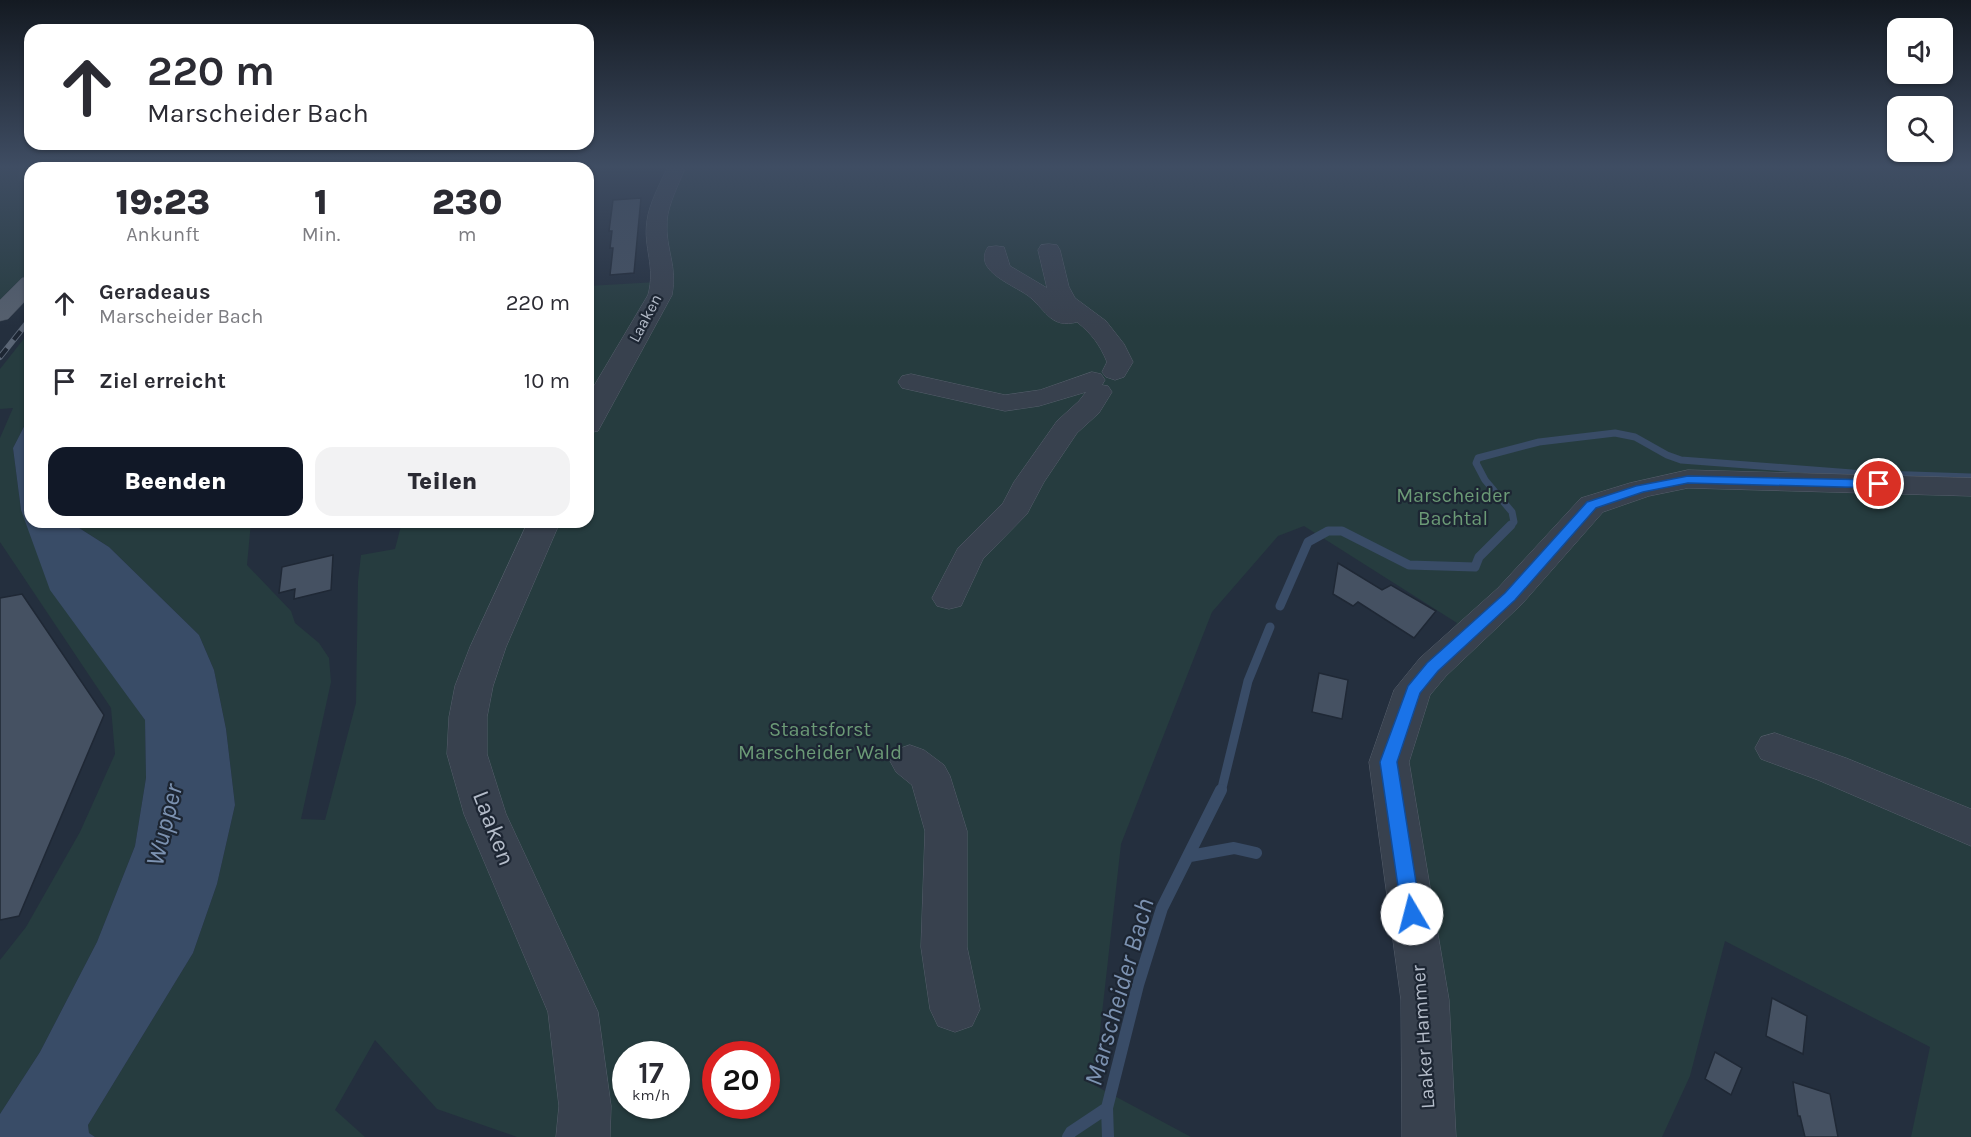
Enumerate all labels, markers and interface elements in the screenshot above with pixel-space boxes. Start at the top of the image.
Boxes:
map controls [1887,18,1953,162]
button: sound [1887,18,1953,84]
text: 220 m [147,46,275,96]
icon: ahead [48,48,126,126]
button: search [1887,96,1953,162]
text: Marscheider Bach [147,97,369,129]
text: 19:23 [116,181,210,223]
text: 1 [314,181,328,223]
text: 230 [432,181,502,223]
text: Ankunft [126,223,200,246]
text: Min. [302,223,340,246]
text: m [458,223,476,246]
text: Geradeaus [99,279,211,305]
icon: ahead [48,287,81,320]
text: 220 m [506,290,570,316]
street label: Laaken [624,291,666,345]
text: Marscheider Bach [99,305,263,328]
icon: arrive [48,365,81,398]
text: Ziel erreicht [99,368,226,394]
text: 10 m [524,368,570,394]
button: Beenden [48,447,303,516]
button: Teilen [315,447,570,516]
pin [1853,458,1904,509]
icon: arrive [1862,467,1895,500]
park label: Marscheider Bachtal [1396,484,1511,530]
park label: Staatsforst Marscheider Wald [738,718,902,764]
water label: Wupper [139,780,189,869]
street label: Laaken [467,787,521,869]
position arrow [1380,882,1444,946]
water label: Marscheider Bach [1077,895,1161,1089]
street label: Laaker Hammer [1406,964,1440,1110]
speed limit sign: 20 [702,1041,780,1119]
text: 17 [638,1055,664,1091]
text: km/h [632,1086,670,1104]

